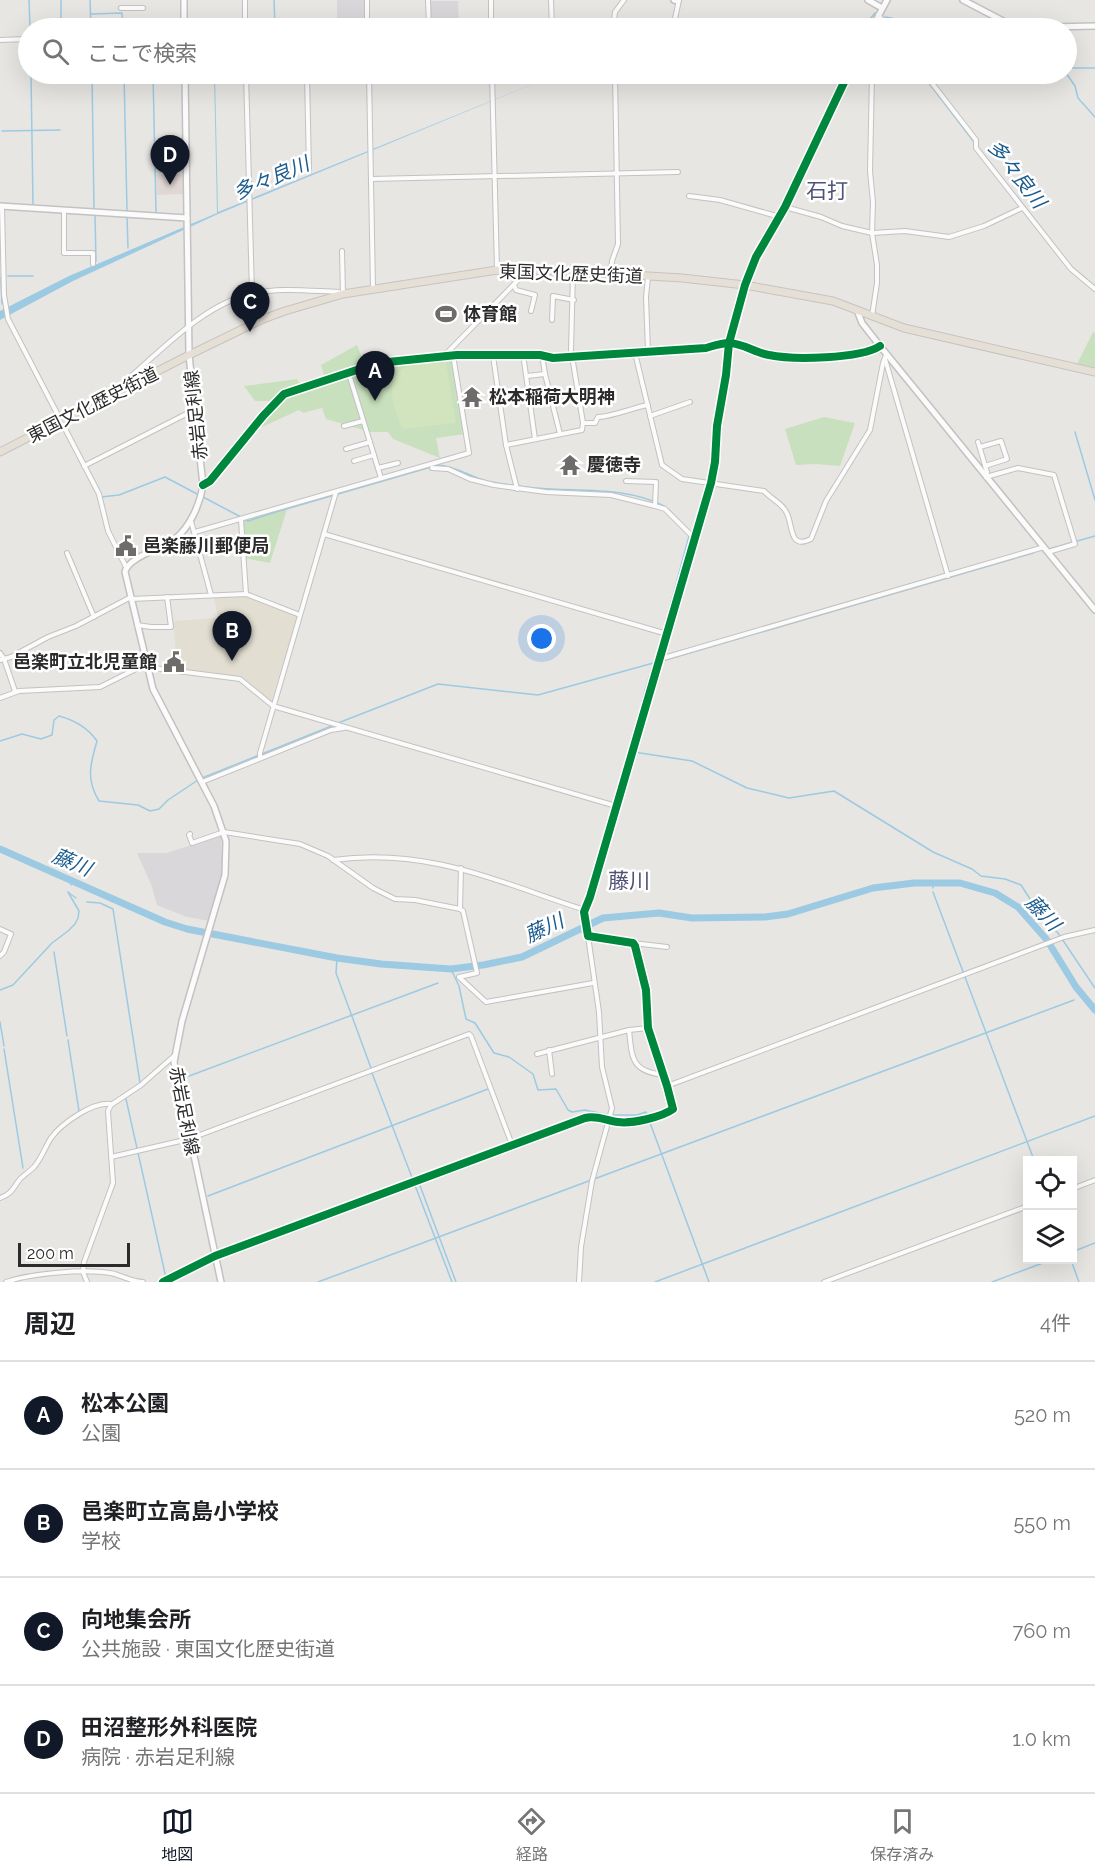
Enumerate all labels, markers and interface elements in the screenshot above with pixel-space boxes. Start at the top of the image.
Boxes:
search box [18,18,1077,84]
icon: search [39,35,72,68]
text: ここで検索 [87,40,197,66]
water label: 多々良川 [983,135,1052,214]
pin: D [150,136,190,185]
water label: 多々良川 [229,151,314,205]
district label: 石打 [806,178,848,203]
street label: 東国文化歴史街道 [499,260,643,287]
pin: C [230,282,270,332]
sports icon: 体育館 [434,302,458,326]
place label: 体育館 [463,303,517,324]
pin: A [356,352,394,401]
street label: 東国文化歴史街道 [24,363,162,447]
street label: 赤岩足利線 [180,369,211,461]
temple icon: 松本稲荷大明神 [460,385,484,409]
place label: 松本稲荷大明神 [489,386,615,407]
temple icon: 慶徳寺 [558,453,582,477]
place label: 慶徳寺 [587,454,641,475]
public building icon: 邑楽藤川郵便局 [114,534,138,558]
place label: 邑楽藤川郵便局 [143,535,269,556]
pin: B [212,612,252,661]
your location [527,624,556,653]
public building icon: 邑楽町立北児童館 [162,650,186,674]
place label: 邑楽町立北児童館 [13,651,157,672]
water label: 藤川 [49,843,97,882]
district label: 藤川 [608,868,650,893]
water label: 藤川 [1021,890,1067,937]
water label: 藤川 [521,908,569,947]
street label: 赤岩足利線 [166,1065,203,1157]
map controls [1023,1156,1077,1264]
button: locate [1023,1156,1077,1210]
button: layers [1023,1210,1077,1264]
scale bar [18,1240,130,1268]
text: 200 m [27,1244,74,1263]
text: 周辺 [24,1309,76,1339]
text: 4件 [1040,1311,1071,1335]
text: 松本公園 [81,1390,169,1416]
text: A [37,1403,50,1427]
text: 520 m [1014,1403,1071,1427]
text: 公園 [81,1421,121,1445]
text: 邑楽町立高島小学校 [81,1498,279,1524]
text: B [37,1511,50,1535]
text: 550 m [1013,1511,1071,1535]
text: 学校 [81,1529,121,1553]
text: 向地集会所 [81,1606,191,1632]
text: C [37,1619,50,1643]
text: 760 m [1013,1619,1071,1643]
text: 公共施設 · 東国文化歴史街道 [81,1637,335,1661]
text: 田沼整形外科医院 [81,1714,257,1740]
text: D [36,1727,51,1751]
text: 1.0 km [1012,1727,1071,1751]
text: 病院 · 赤岩足利線 [81,1745,235,1769]
tab: 地図 [161,1805,194,1865]
tab: 経路 [515,1805,548,1865]
tab: 保存済み [870,1805,934,1865]

